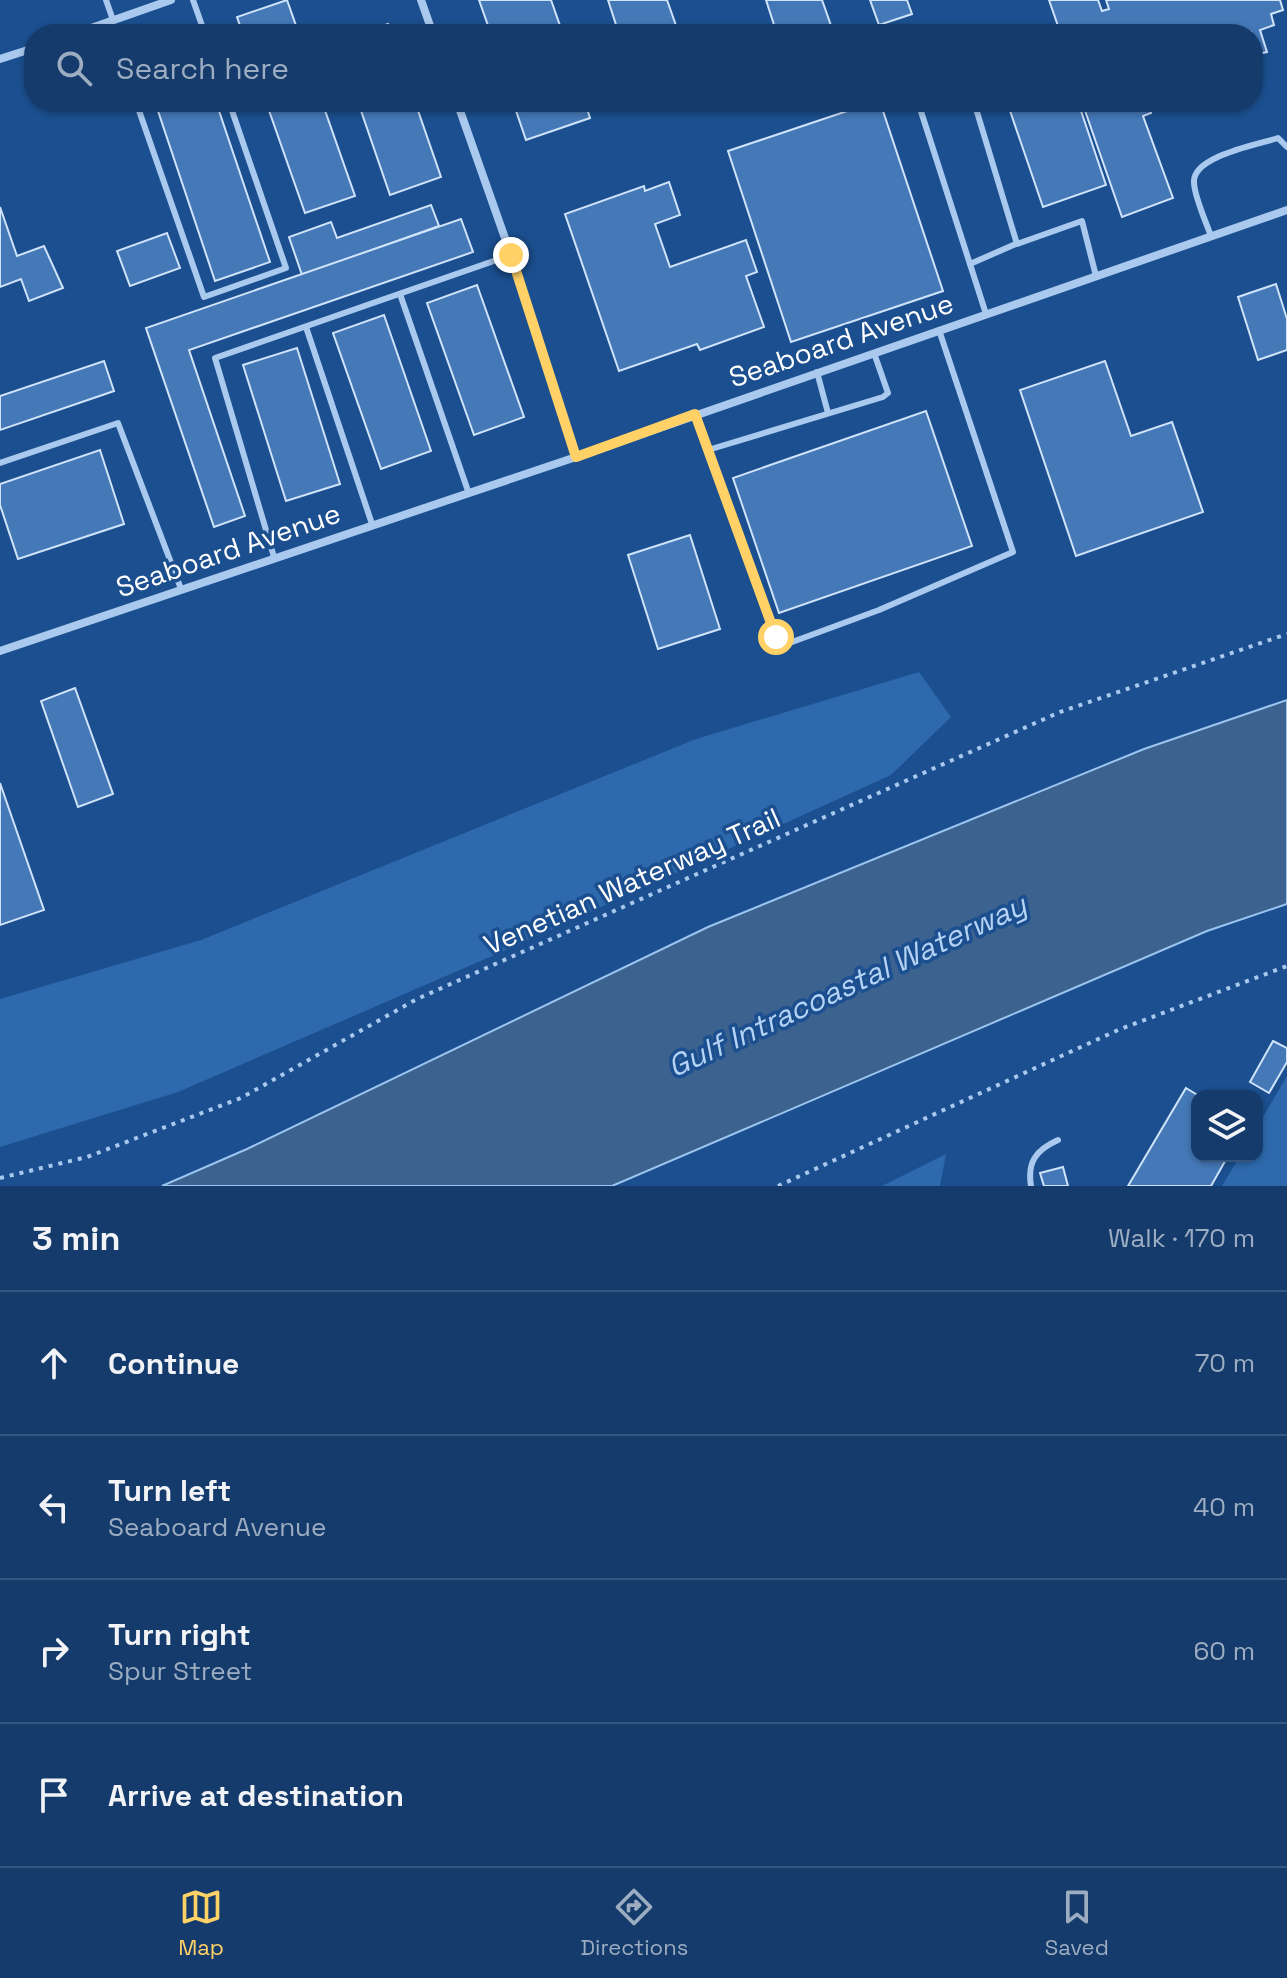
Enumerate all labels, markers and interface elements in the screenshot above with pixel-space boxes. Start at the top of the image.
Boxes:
search box [24,24,1263,112]
icon: search [52,46,96,90]
text: Search here [116,49,289,88]
route end [493,237,529,273]
street label: Seaboard Avenue [724,285,958,395]
street label: Seaboard Avenue [111,495,345,605]
route start [758,619,794,655]
street label: Venetian Waterway Trail [478,799,786,963]
water label: Gulf Intracoastal Waterway [661,884,1034,1086]
map controls [1191,1090,1263,1162]
button: layers [1191,1090,1263,1162]
text: 3 min [32,1217,120,1260]
text: Walk · 170 m [1108,1221,1255,1255]
icon: ahead [32,1341,76,1385]
text: Continue [108,1344,239,1383]
text: 70 m [1195,1346,1255,1380]
text: Turn left [108,1471,231,1510]
icon: left [32,1485,76,1529]
text: 40 m [1193,1490,1255,1524]
text: Seaboard Avenue [108,1510,326,1544]
text: Turn right [108,1615,251,1654]
icon: right [32,1629,76,1673]
text: 60 m [1193,1634,1255,1668]
text: Spur Street [108,1654,253,1688]
icon: arrive [32,1773,76,1817]
text: Arrive at destination [108,1776,404,1815]
tab: Map [178,1885,224,1961]
tab: Directions [580,1885,688,1961]
tab: Saved [1045,1885,1109,1961]

